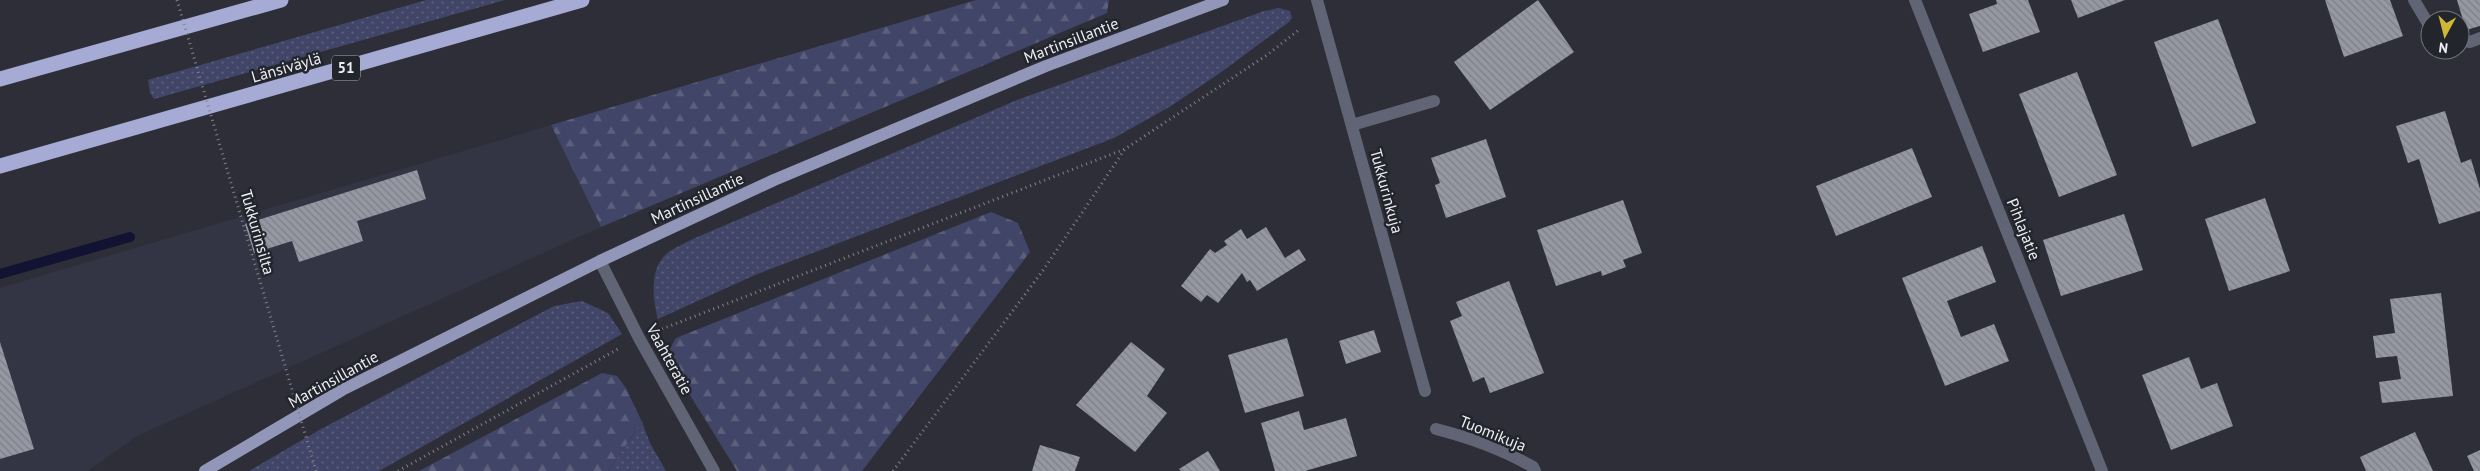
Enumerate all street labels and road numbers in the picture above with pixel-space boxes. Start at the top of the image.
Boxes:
street label: Martinsillantie [1021,13,1121,67]
street label: Länsiväylä [249,48,323,86]
road number: 51 [332,56,360,80]
street label: Tukkurinkuja [1366,147,1408,235]
street label: Martinsillantie [648,168,746,228]
street label: Tukkurinsilta [236,187,280,277]
street label: Pihlajatie [2003,195,2045,263]
street label: Vaahteratie [642,319,698,398]
street label: Martinsillantie [284,346,382,412]
street label: Tuomikuja [1457,411,1529,455]

